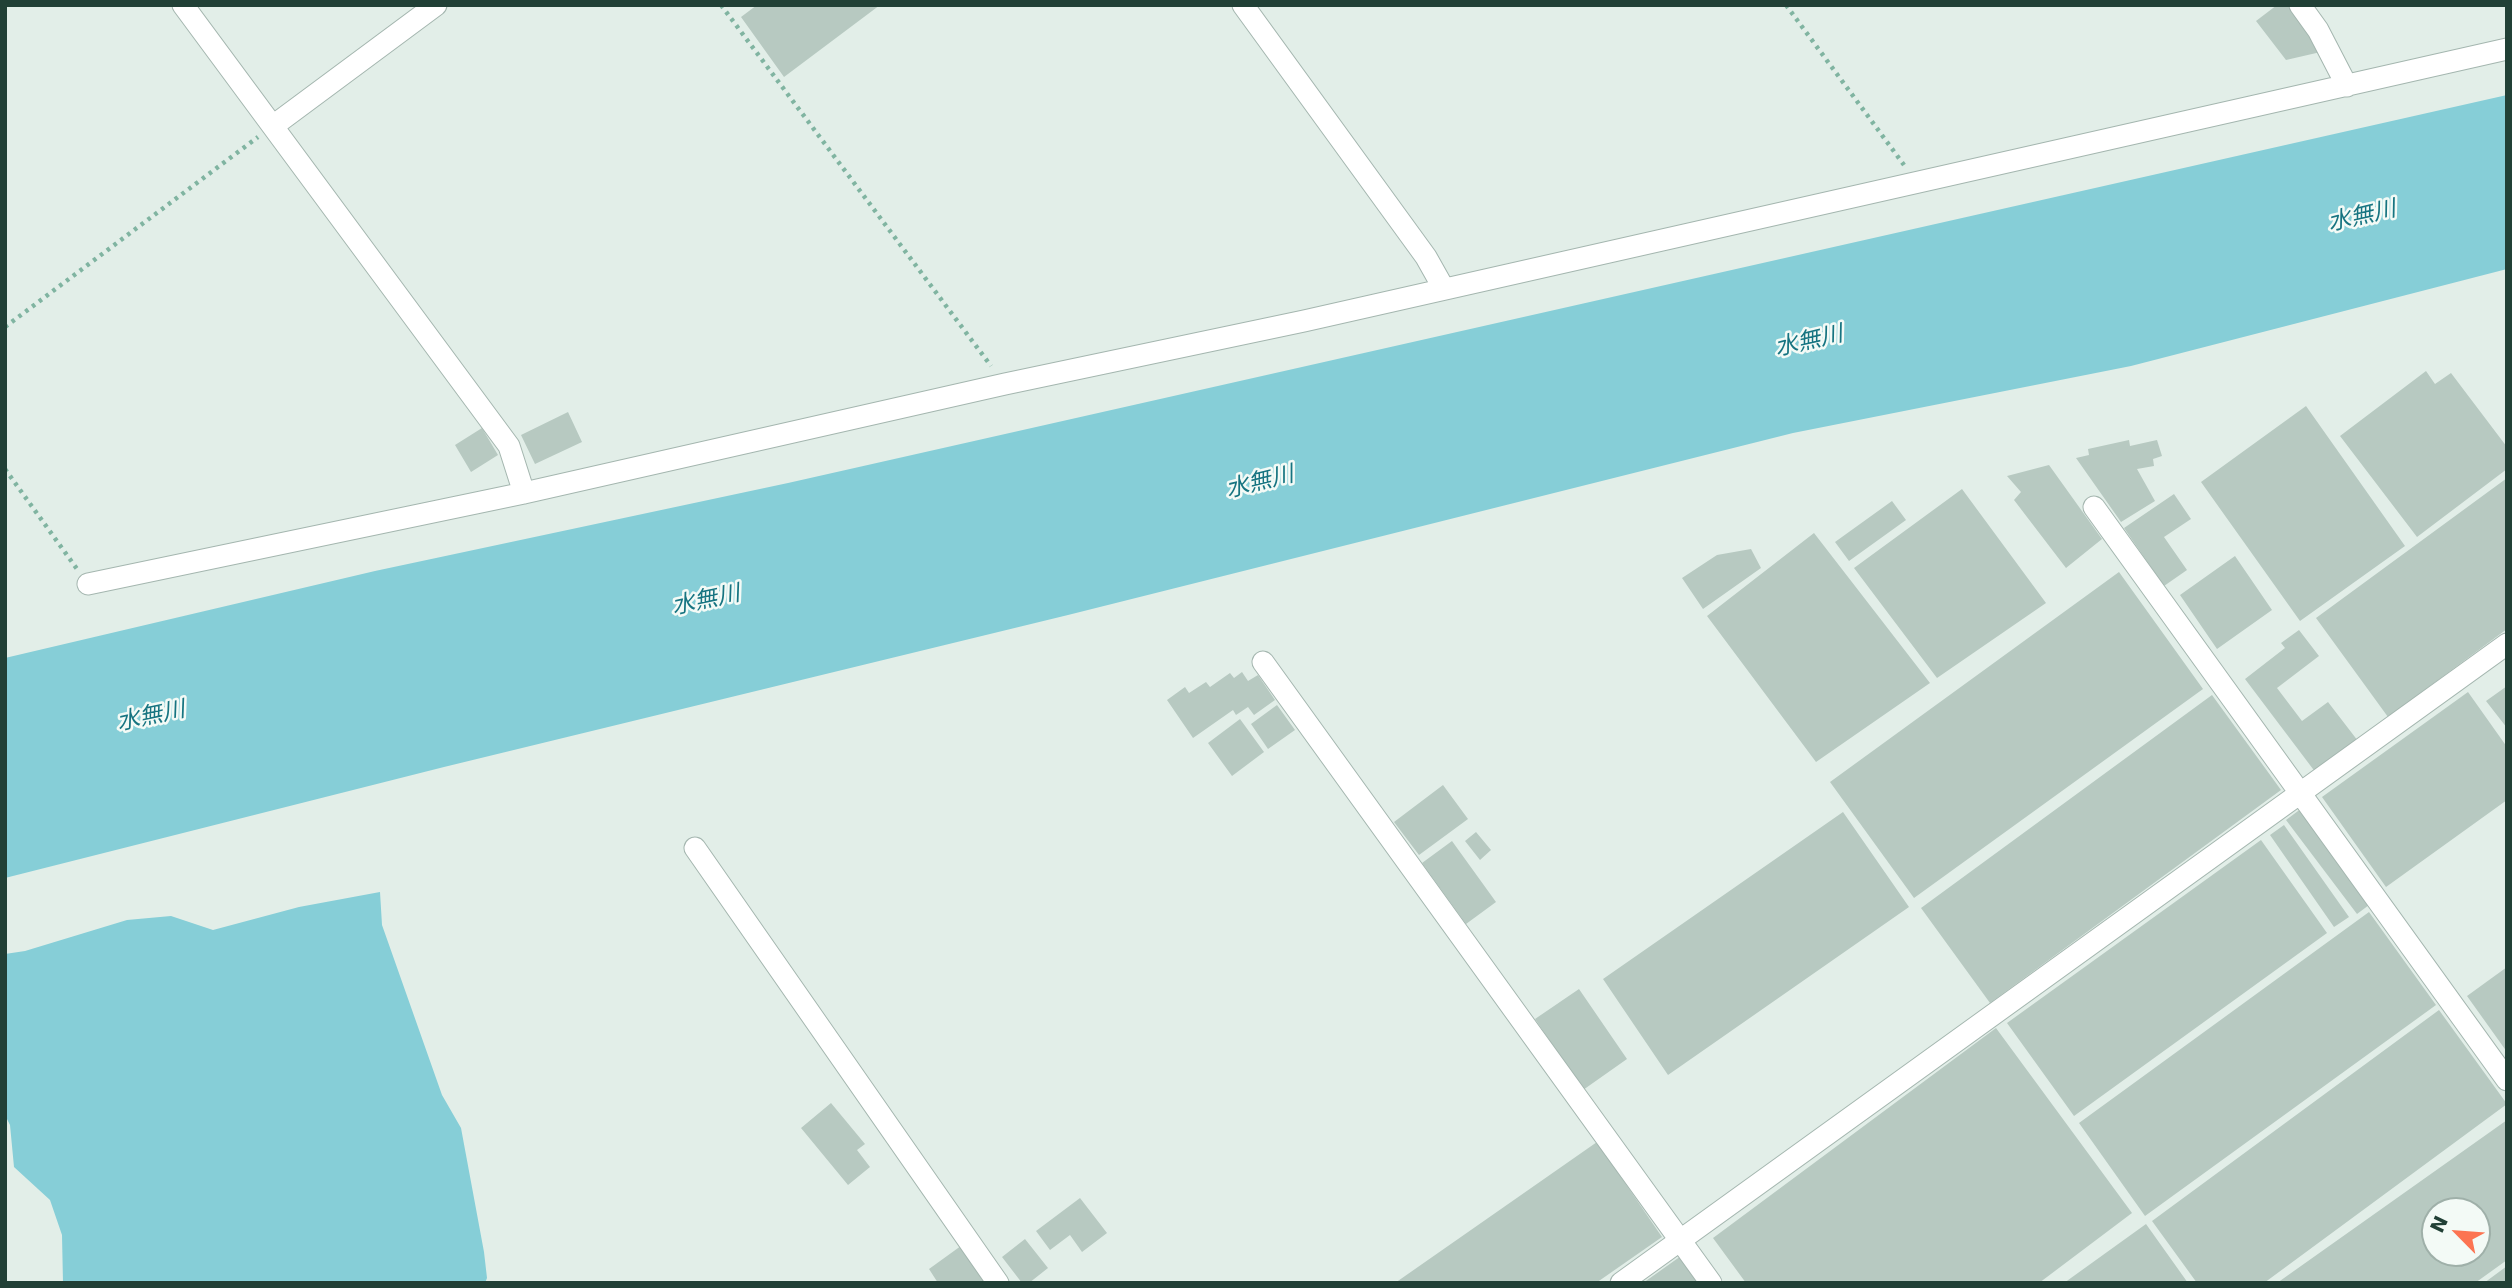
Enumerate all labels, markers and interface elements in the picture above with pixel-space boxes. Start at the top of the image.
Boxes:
water label: 水無川 [2325,196,2399,238]
water label: 水無川 [1772,321,1846,363]
water label: 水無川 [1223,461,1297,505]
water label: 水無川 [669,580,743,622]
water label: 水無川 [114,696,188,738]
north arrow [2421,1197,2491,1267]
text: N [2425,1212,2452,1236]

